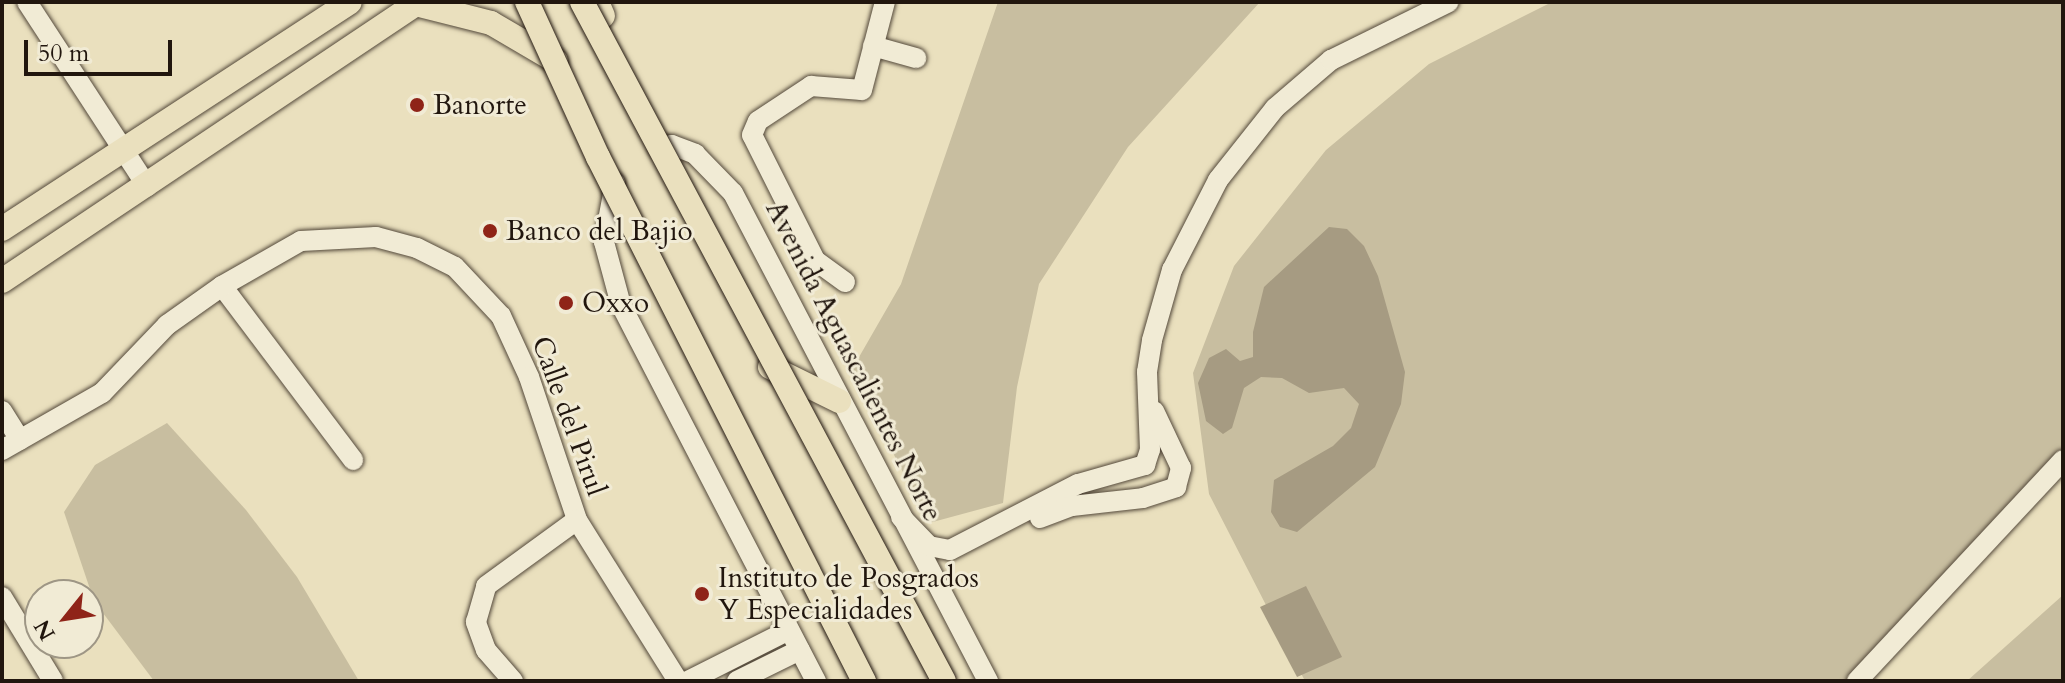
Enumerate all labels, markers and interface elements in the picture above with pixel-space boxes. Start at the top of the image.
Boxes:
scale bar [28,24,176,74]
text: 50 m [38,37,89,70]
place label: Banorte [433,88,527,122]
marker: Banorte [408,96,426,114]
street label: Avenida Aguascalientes Norte [758,195,950,527]
place label: Banco del Bajio [506,214,693,248]
marker: Banco del Bajio [481,222,499,240]
place label: Oxxo [582,286,649,320]
marker: Oxxo [557,294,575,312]
street label: Calle del Pirul [525,332,613,500]
place label: Instituto de Posgrados Y Especialidades [718,561,979,627]
north arrow [24,579,104,659]
marker: Instituto de Posgrados Y Especialidades [693,585,711,603]
text: N [27,614,63,646]

